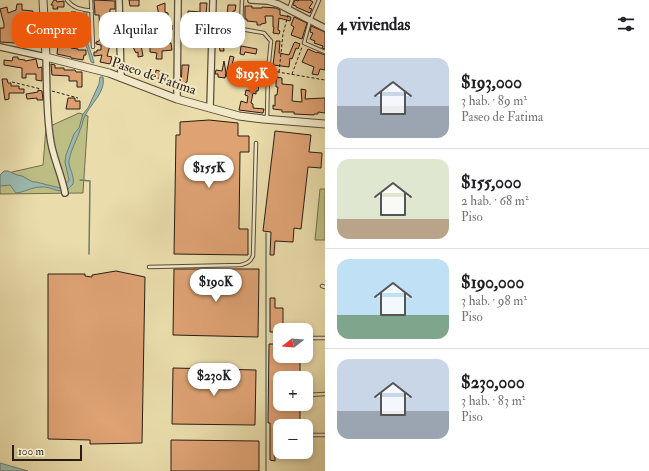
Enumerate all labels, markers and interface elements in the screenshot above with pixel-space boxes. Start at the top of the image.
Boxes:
chip: Comprar [12,12,91,48]
chip: Alquilar [99,12,172,48]
chip: Filtros [180,12,245,48]
icon: filters [615,13,637,35]
text: 4 viviendas [337,14,410,35]
street label: Paseo de Fatima [109,54,199,99]
pin: $193K [224,61,280,95]
text: $193K [236,66,268,82]
text: $193,000 [461,72,522,93]
icon: home [369,74,417,122]
text: 3 hab. · 89 m² [461,93,527,109]
text: Paseo de Fatima [461,109,543,125]
pin: $155K [181,155,237,189]
text: $155K [193,160,225,176]
text: $155,000 [461,172,522,193]
icon: home [369,175,417,223]
text: 2 hab. · 68 m² [461,193,529,209]
text: Piso [461,209,483,225]
pin: $190K [188,269,244,303]
text: $190,000 [461,272,524,293]
text: $190K [199,274,233,290]
icon: home [369,275,417,323]
text: 3 hab. · 98 m² [461,293,527,309]
text: Piso [461,309,483,325]
north arrow [273,323,313,363]
map controls [273,323,313,459]
pin: $230K [186,363,242,397]
text: $230K [197,368,231,384]
button: + [273,371,313,411]
text: $230,000 [461,372,525,393]
icon: home [369,375,417,423]
text: 3 hab. · 83 m² [461,393,525,409]
text: Piso [461,409,483,425]
button: − [273,419,313,459]
scale bar [12,443,82,462]
text: 100 m [18,445,44,458]

